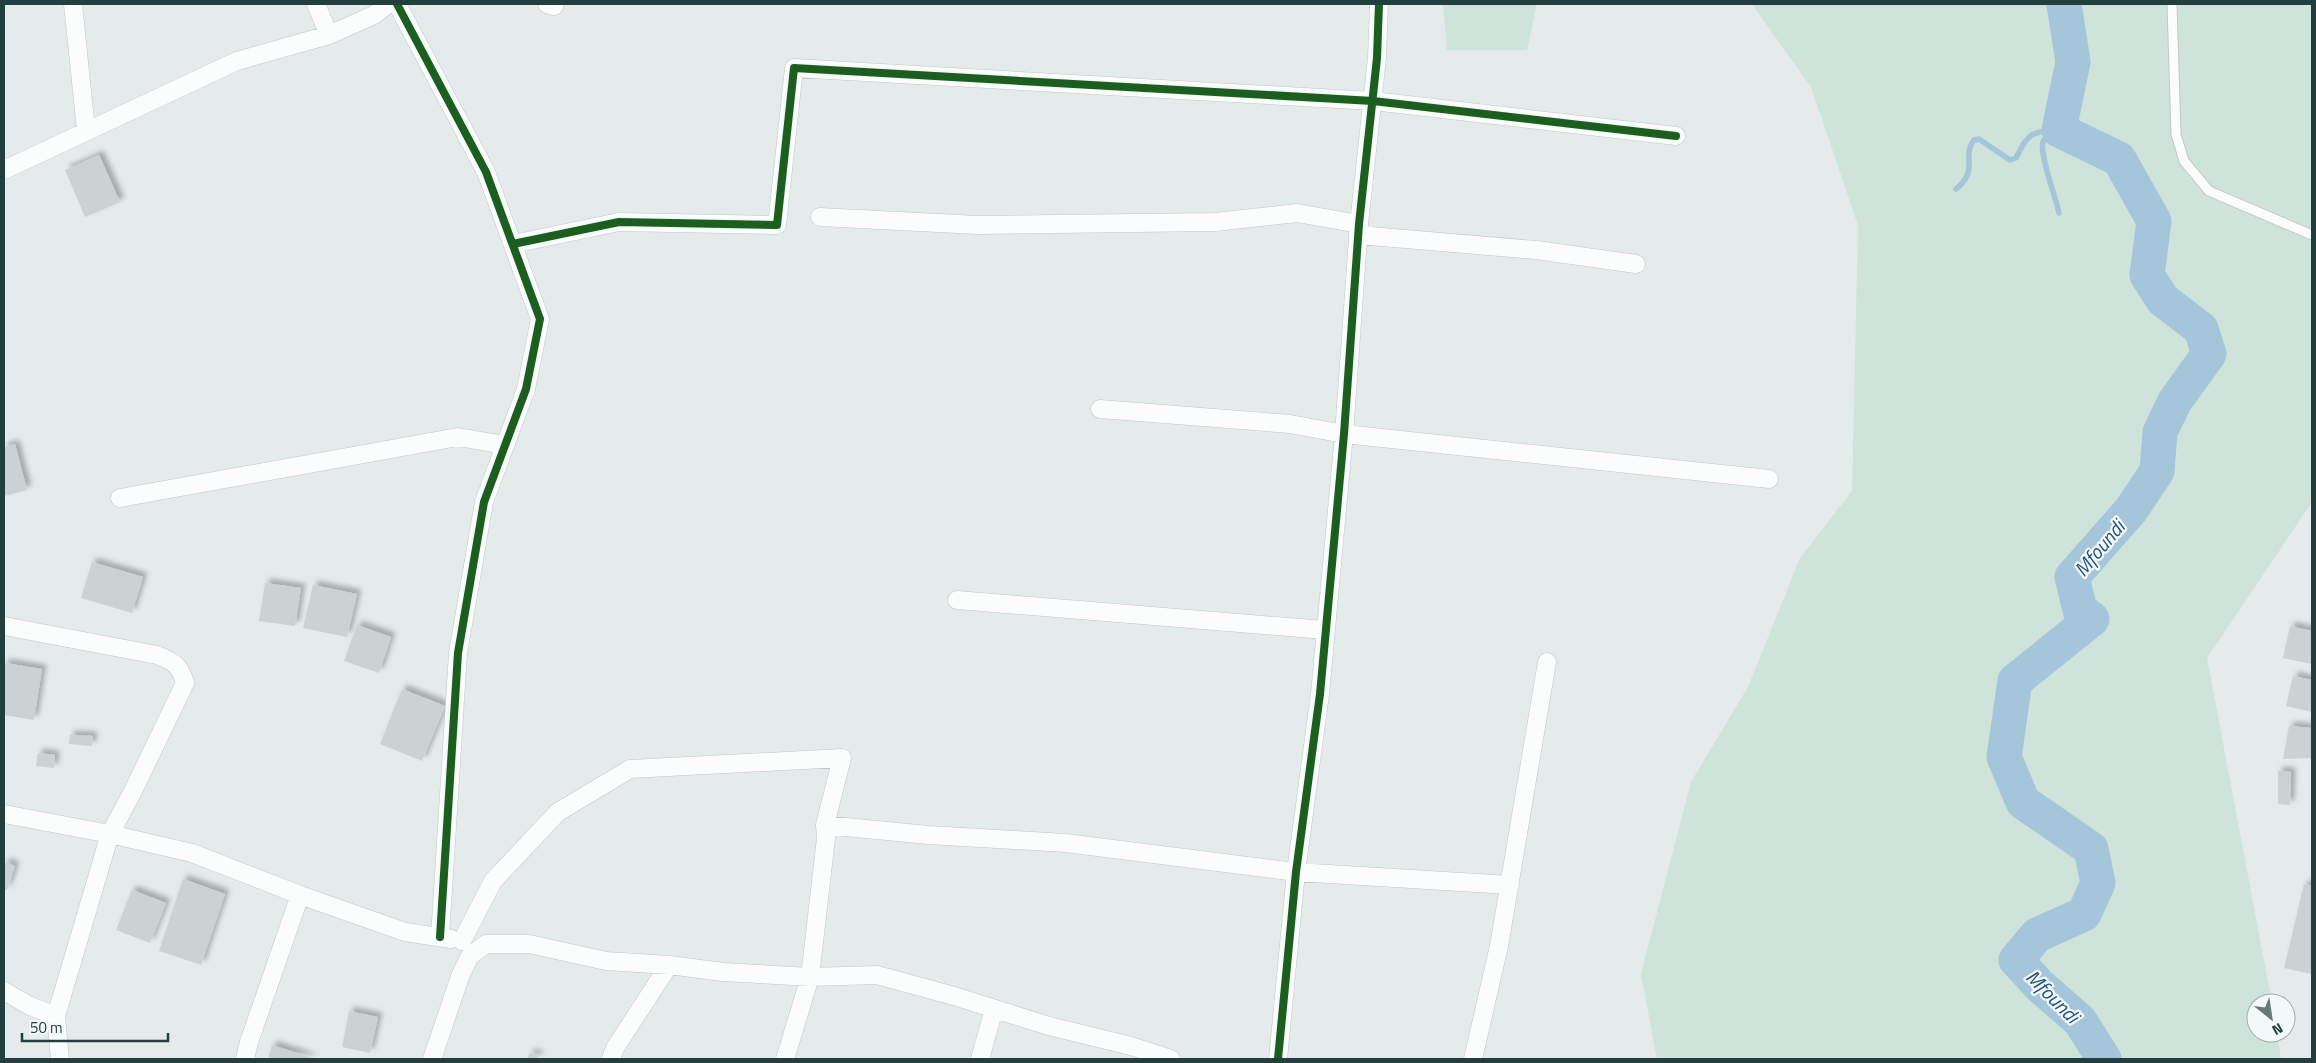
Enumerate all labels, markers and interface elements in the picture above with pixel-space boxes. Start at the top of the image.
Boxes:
water label: Mfoundi [2066,511,2134,583]
water label: Mfoundi [2019,962,2089,1032]
north arrow [2246,993,2296,1043]
scale bar [22,1010,169,1042]
text: 50 m [30,1016,63,1039]
text: N [2268,1018,2287,1041]

